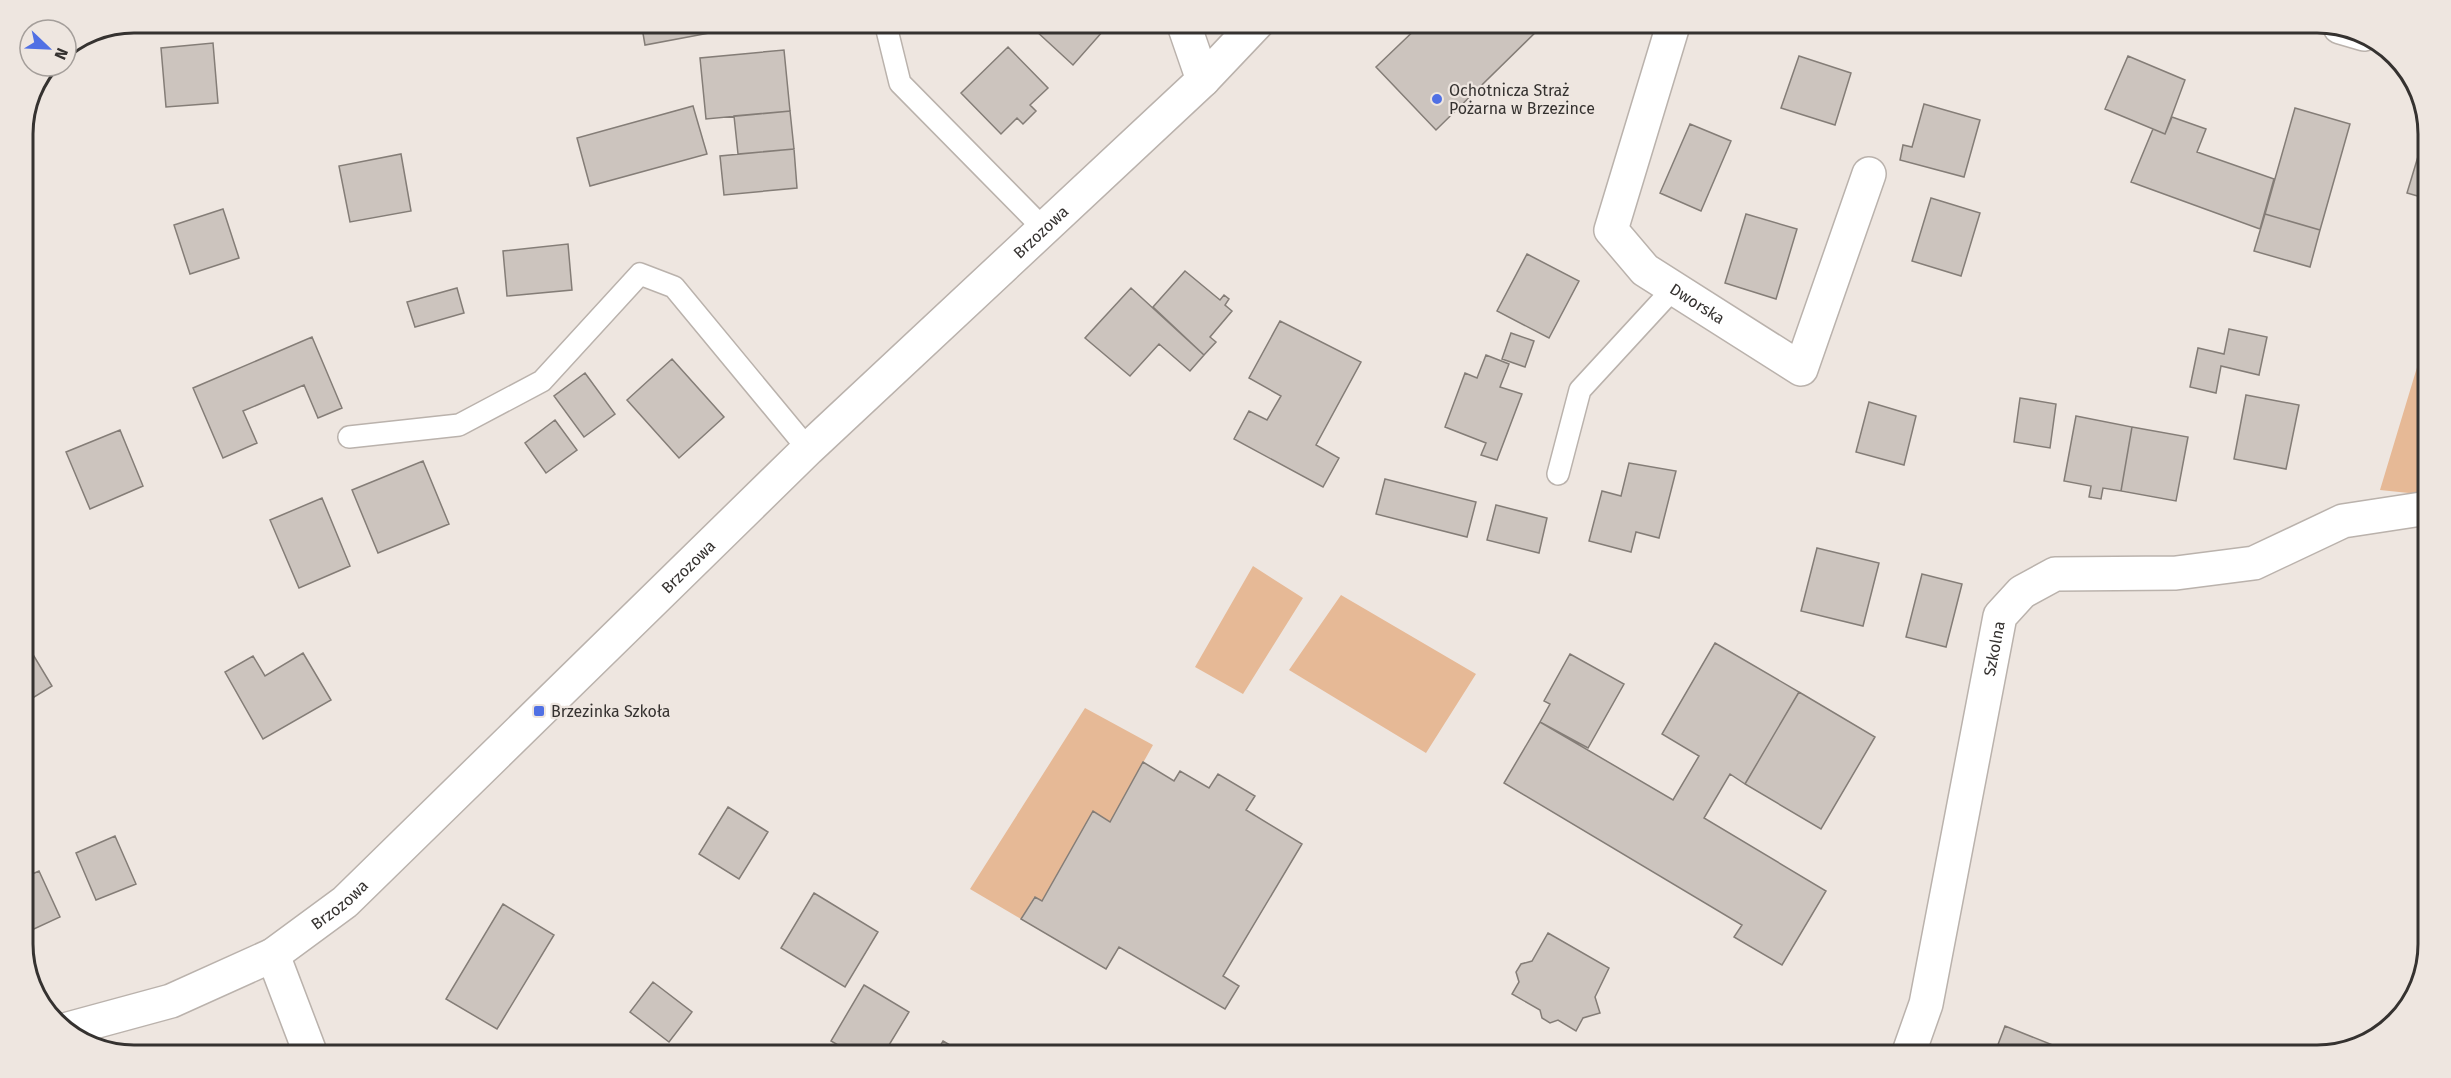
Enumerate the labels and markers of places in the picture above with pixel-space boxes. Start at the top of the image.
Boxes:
place label: Ochotnicza Straż Pożarna w Brzezince [1449,81,1595,118]
marker: Ochotnicza Straż Pożarna w Brzezince [1430,92,1444,106]
place label: Brzezinka Szkoła [551,702,670,721]
marker: Brzezinka Szkoła [532,704,546,718]

